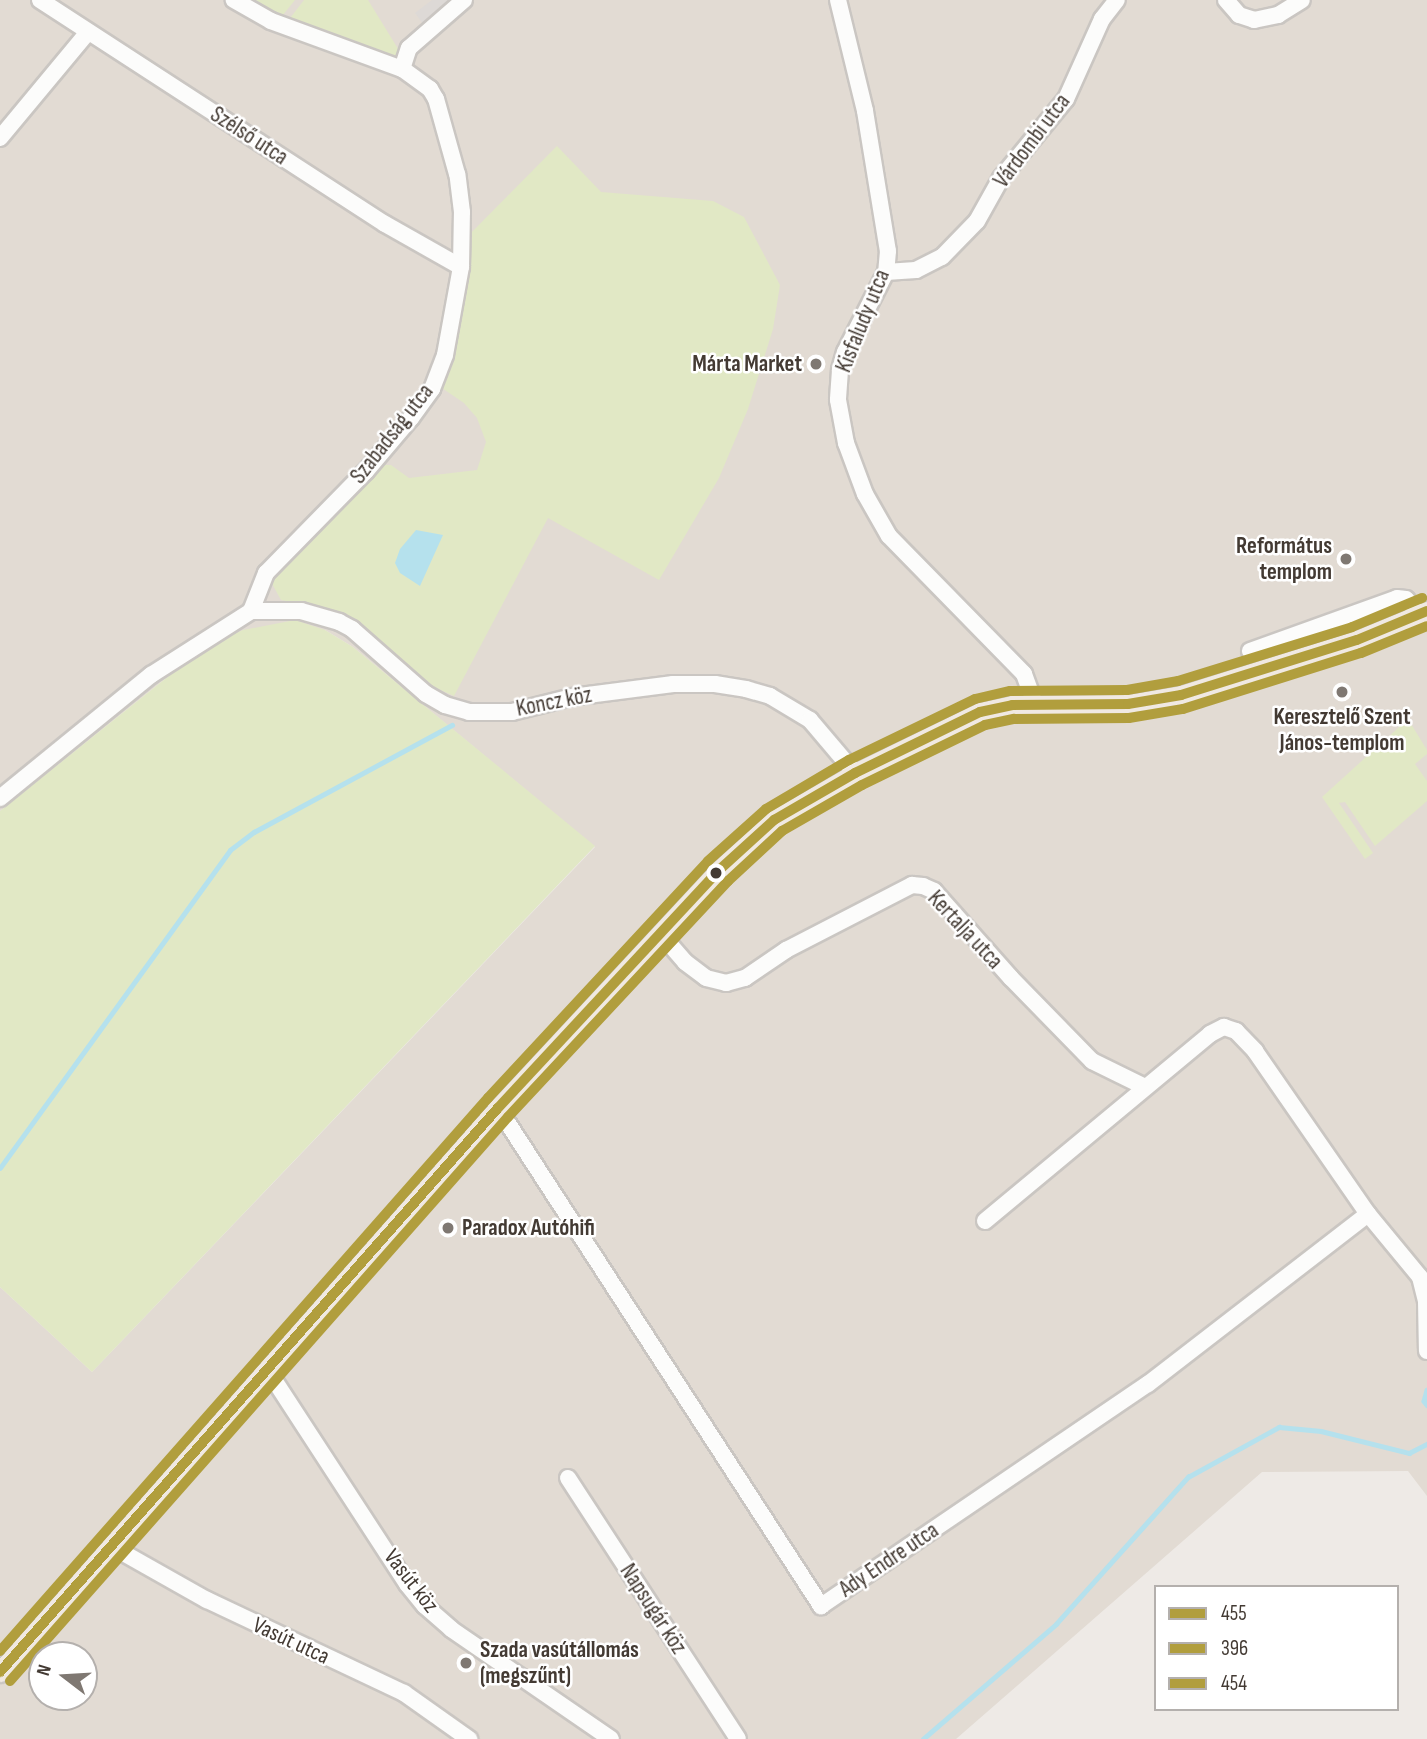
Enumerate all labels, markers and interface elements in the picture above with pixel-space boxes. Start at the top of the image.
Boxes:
street label: Várdombi utca [988,89,1076,193]
street label: Szélső utca [205,101,293,171]
street label: Kisfaludy utca [830,266,896,376]
place label: Márta Market [692,350,802,378]
marker: Márta Market [808,356,824,372]
street label: Szabadság utca [345,379,439,489]
place label: Református templom [1236,532,1332,586]
marker: Református templom [1338,551,1354,567]
street label: Koncz köz [514,681,594,723]
marker: Keresztelő Szent János-templom [1334,684,1350,700]
place label: Keresztelő Szent János-templom [1274,703,1410,757]
unlabelled marker [709,866,723,880]
street label: Kertalja utca [922,885,1008,975]
place label: Paradox Autóhifi [462,1214,595,1242]
marker: Paradox Autóhifi [440,1220,456,1236]
street label: Ady Endre utca [834,1517,944,1603]
street label: Vasút köz [378,1544,444,1618]
street label: Napsugár köz [614,1559,692,1659]
legend [1154,1585,1399,1711]
text: 455 [1221,1601,1247,1626]
street label: Vasút utca [248,1611,334,1671]
place label: Szada vasútállomás (megszűnt) [480,1636,639,1690]
text: 396 [1221,1636,1248,1661]
north arrow [28,1641,98,1711]
marker: Szada vasútállomás (megszűnt) [458,1655,474,1671]
text: N [32,1662,57,1679]
text: 454 [1221,1671,1247,1696]

